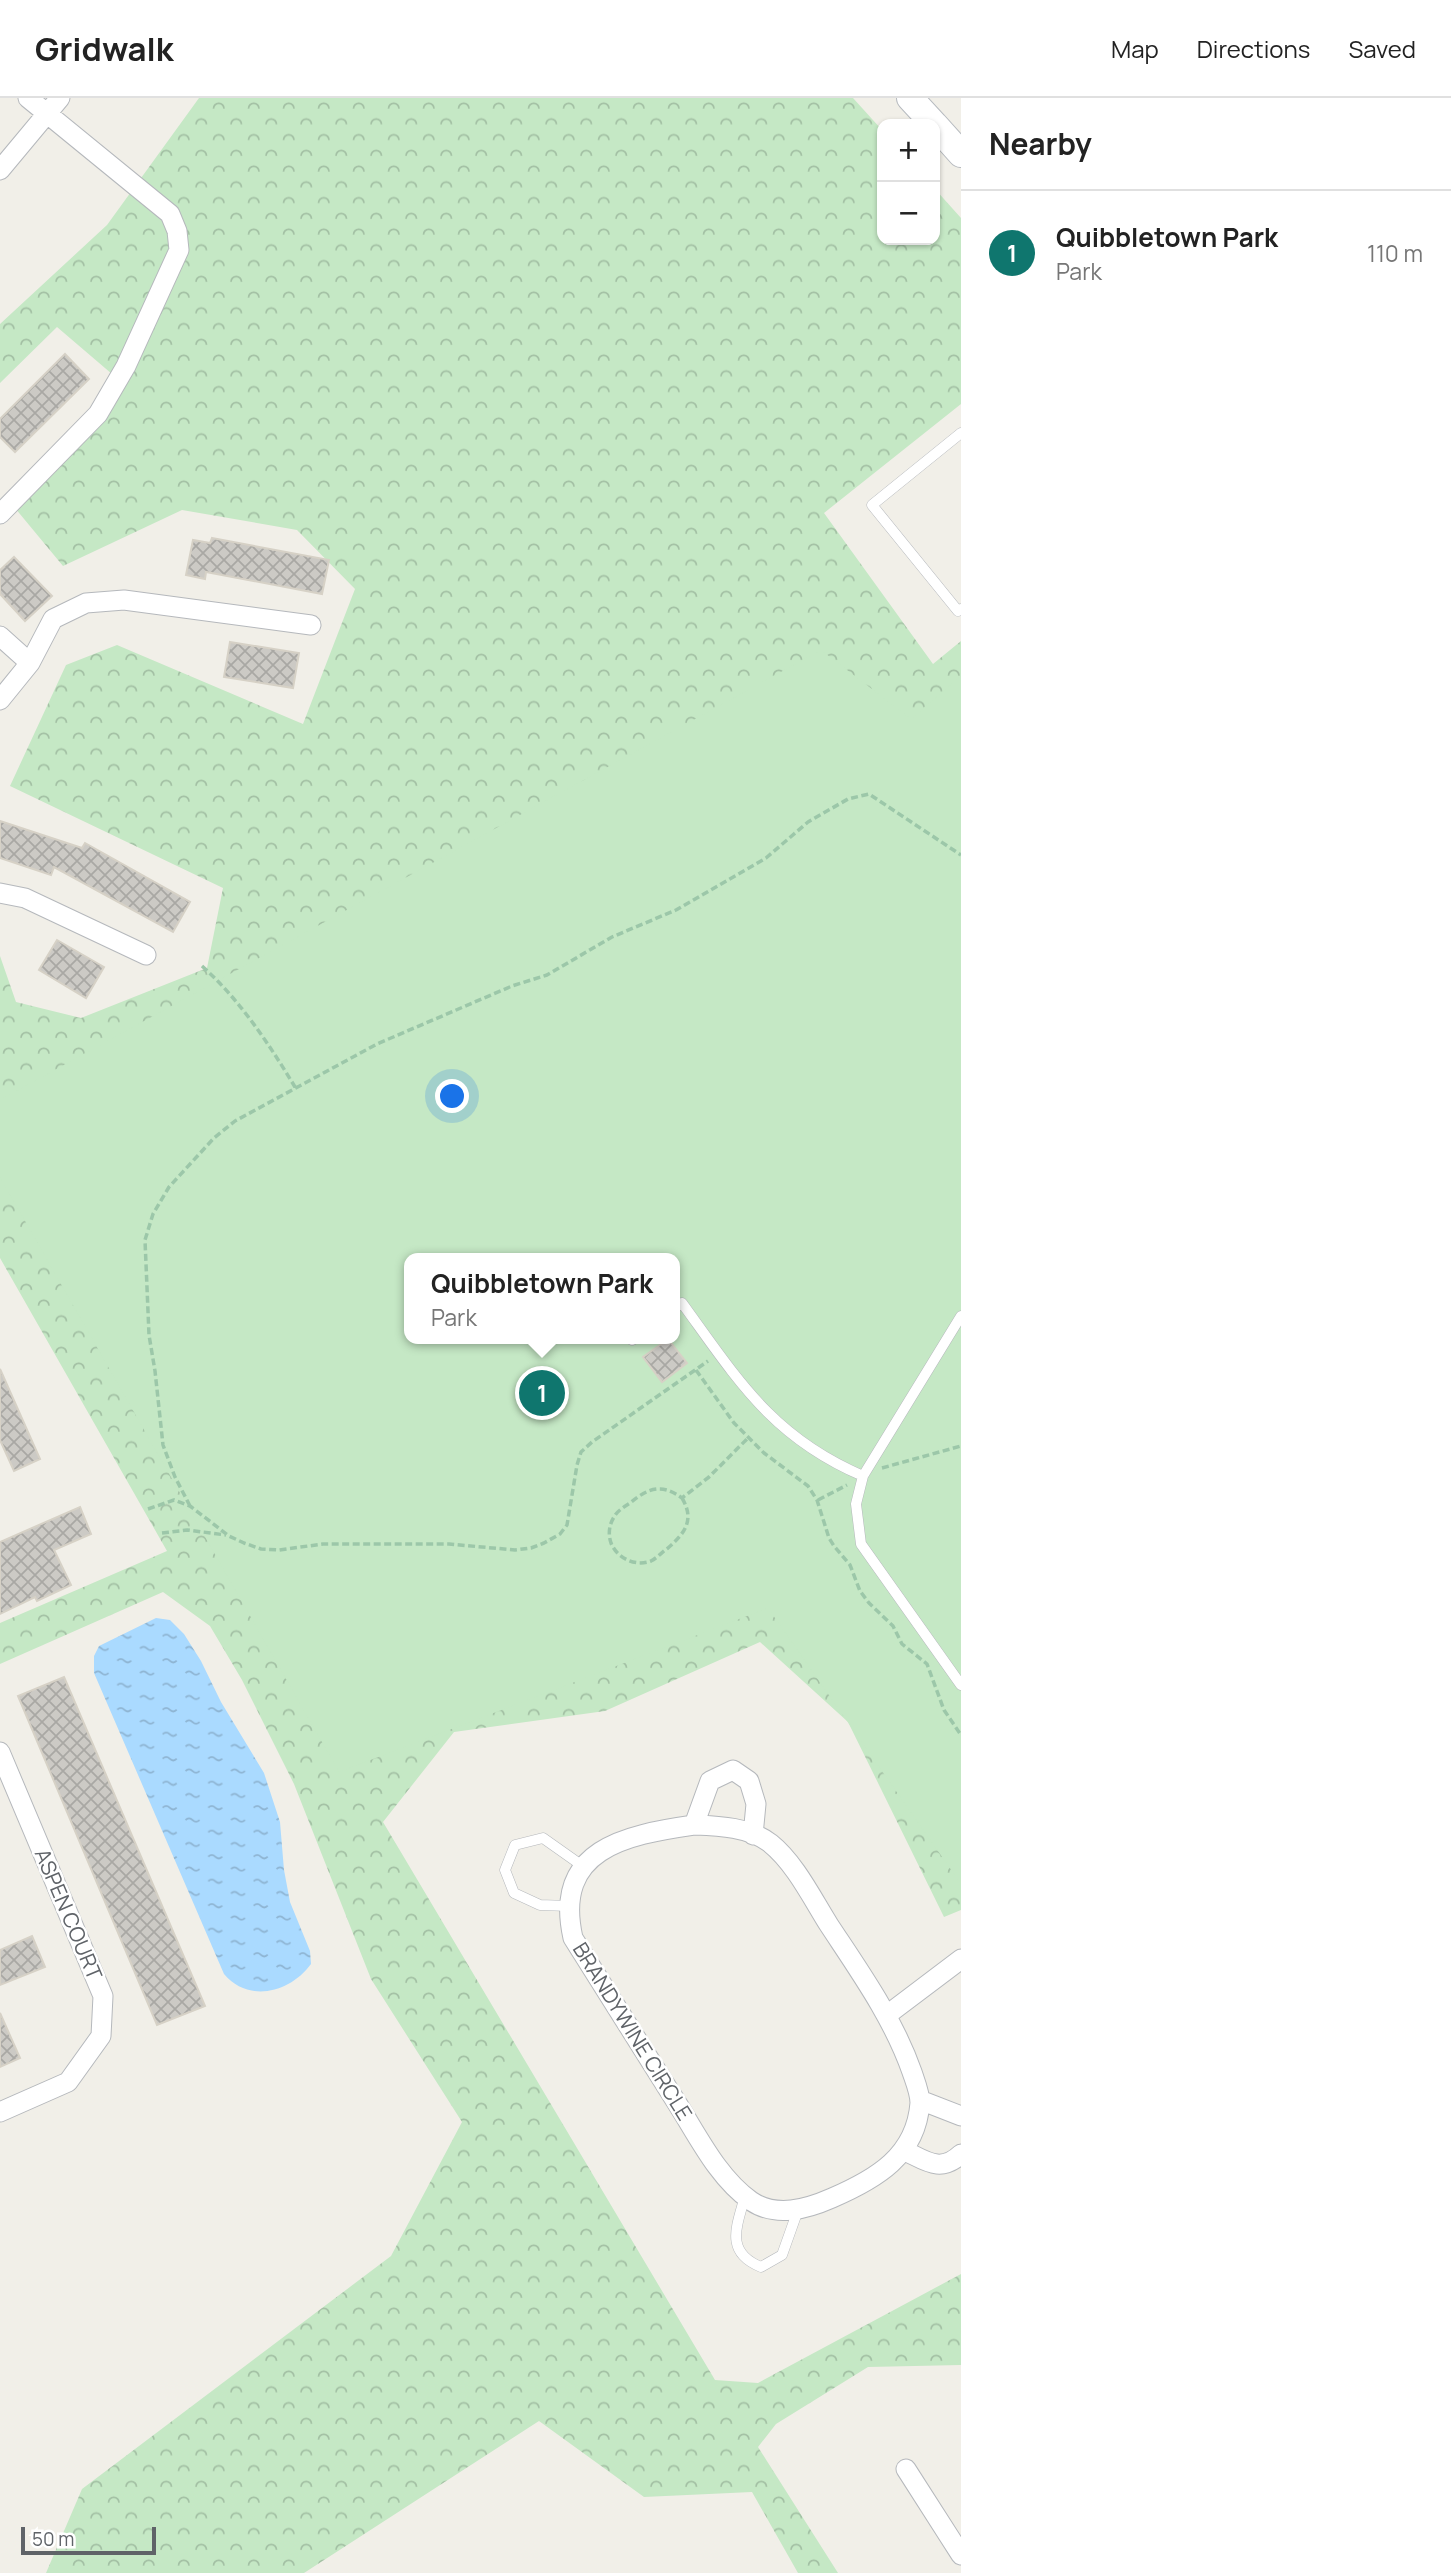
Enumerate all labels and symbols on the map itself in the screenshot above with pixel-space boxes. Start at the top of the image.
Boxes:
your location [435,1079,469,1113]
pin: 1 [519,1367,565,1419]
street label: ASPEN COURT [29,1844,109,1984]
street label: BRANDYWINE CIRCLE [567,1937,699,2125]
scale bar [21,2524,156,2556]

